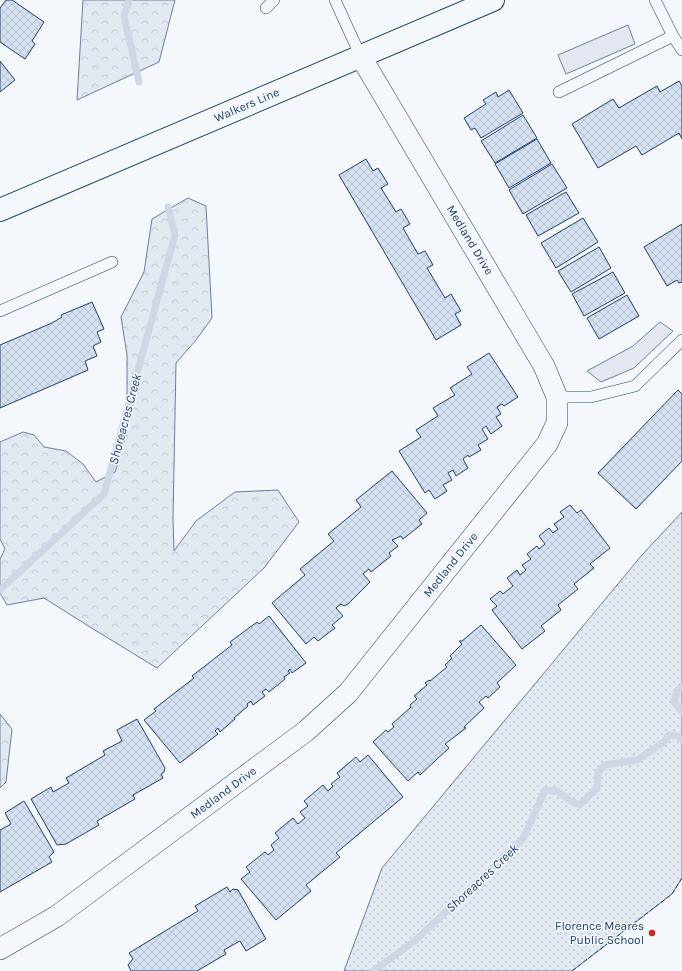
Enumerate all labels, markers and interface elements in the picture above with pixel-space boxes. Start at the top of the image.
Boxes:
street label: Walkers Line [212,85,281,125]
street label: Medland Drive [444,203,496,277]
water label: Shoreacres Creek [106,372,144,466]
street label: Medland Drive [421,530,481,600]
street label: Medland Drive [187,763,259,822]
water label: Shoreacres Creek [443,840,522,915]
place label: Florence Meares Public School [555,919,644,947]
marker: Florence Meares Public School [647,928,657,938]

